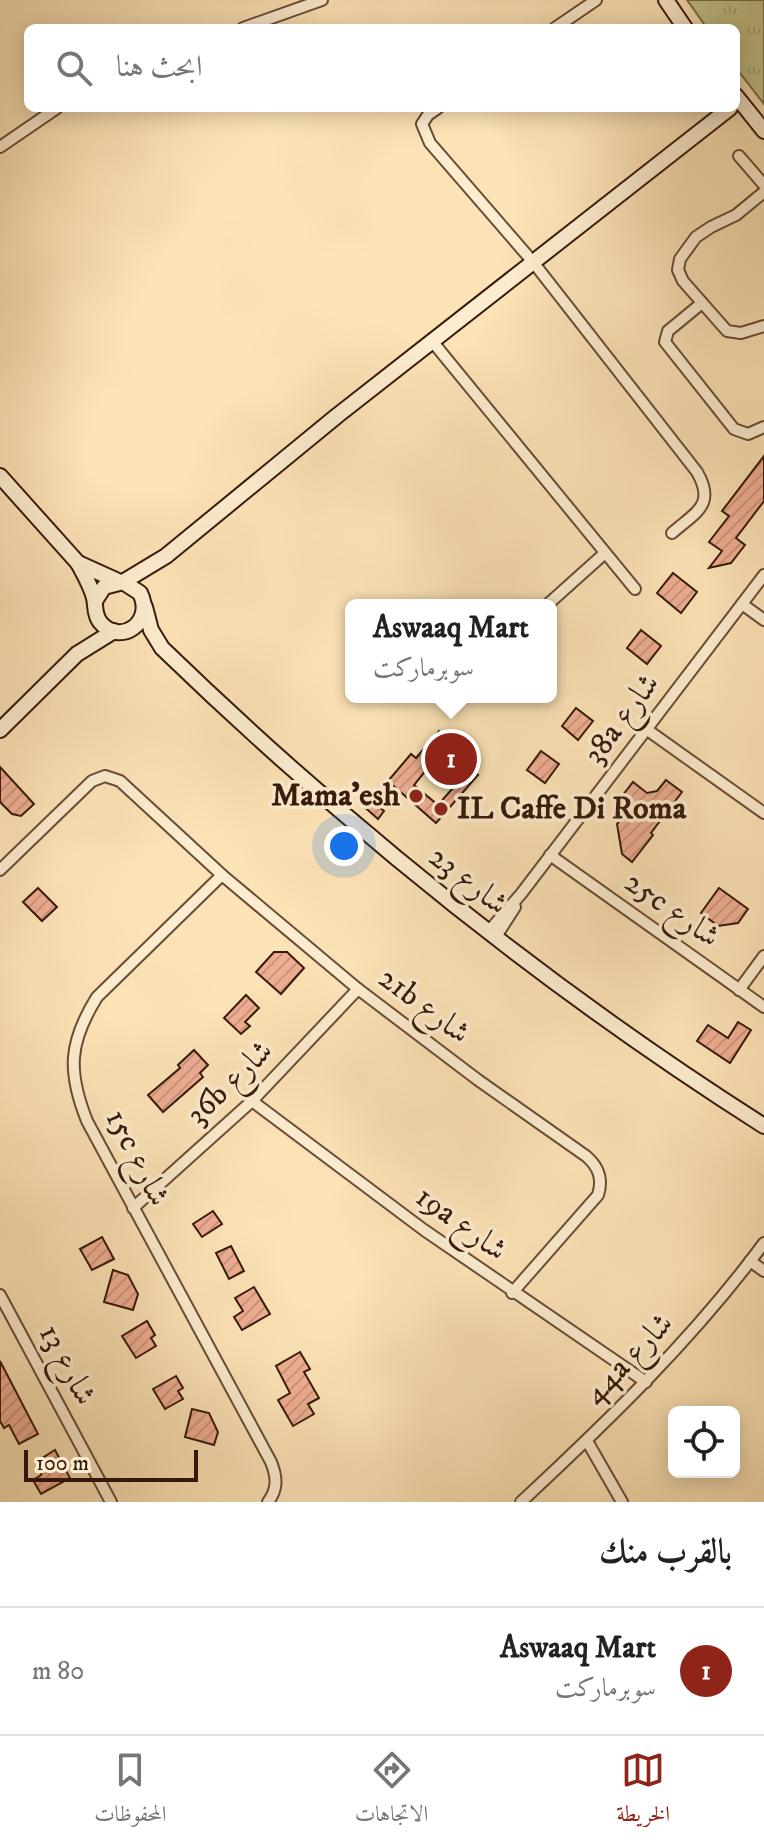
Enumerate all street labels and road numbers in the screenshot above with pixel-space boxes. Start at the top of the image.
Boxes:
street label: 38a شارع [575,665,673,776]
street label: شارع 23 [417,838,516,928]
street label: 25c شارع [614,863,728,961]
street label: 21b شارع [367,958,478,1058]
street label: 36b شارع [178,1032,285,1138]
street label: 15c شارع [91,1103,178,1216]
street label: 19a شارع [404,1177,515,1275]
street label: 44a شارع [575,1305,686,1417]
street label: شارع 13 [25,1318,105,1415]

